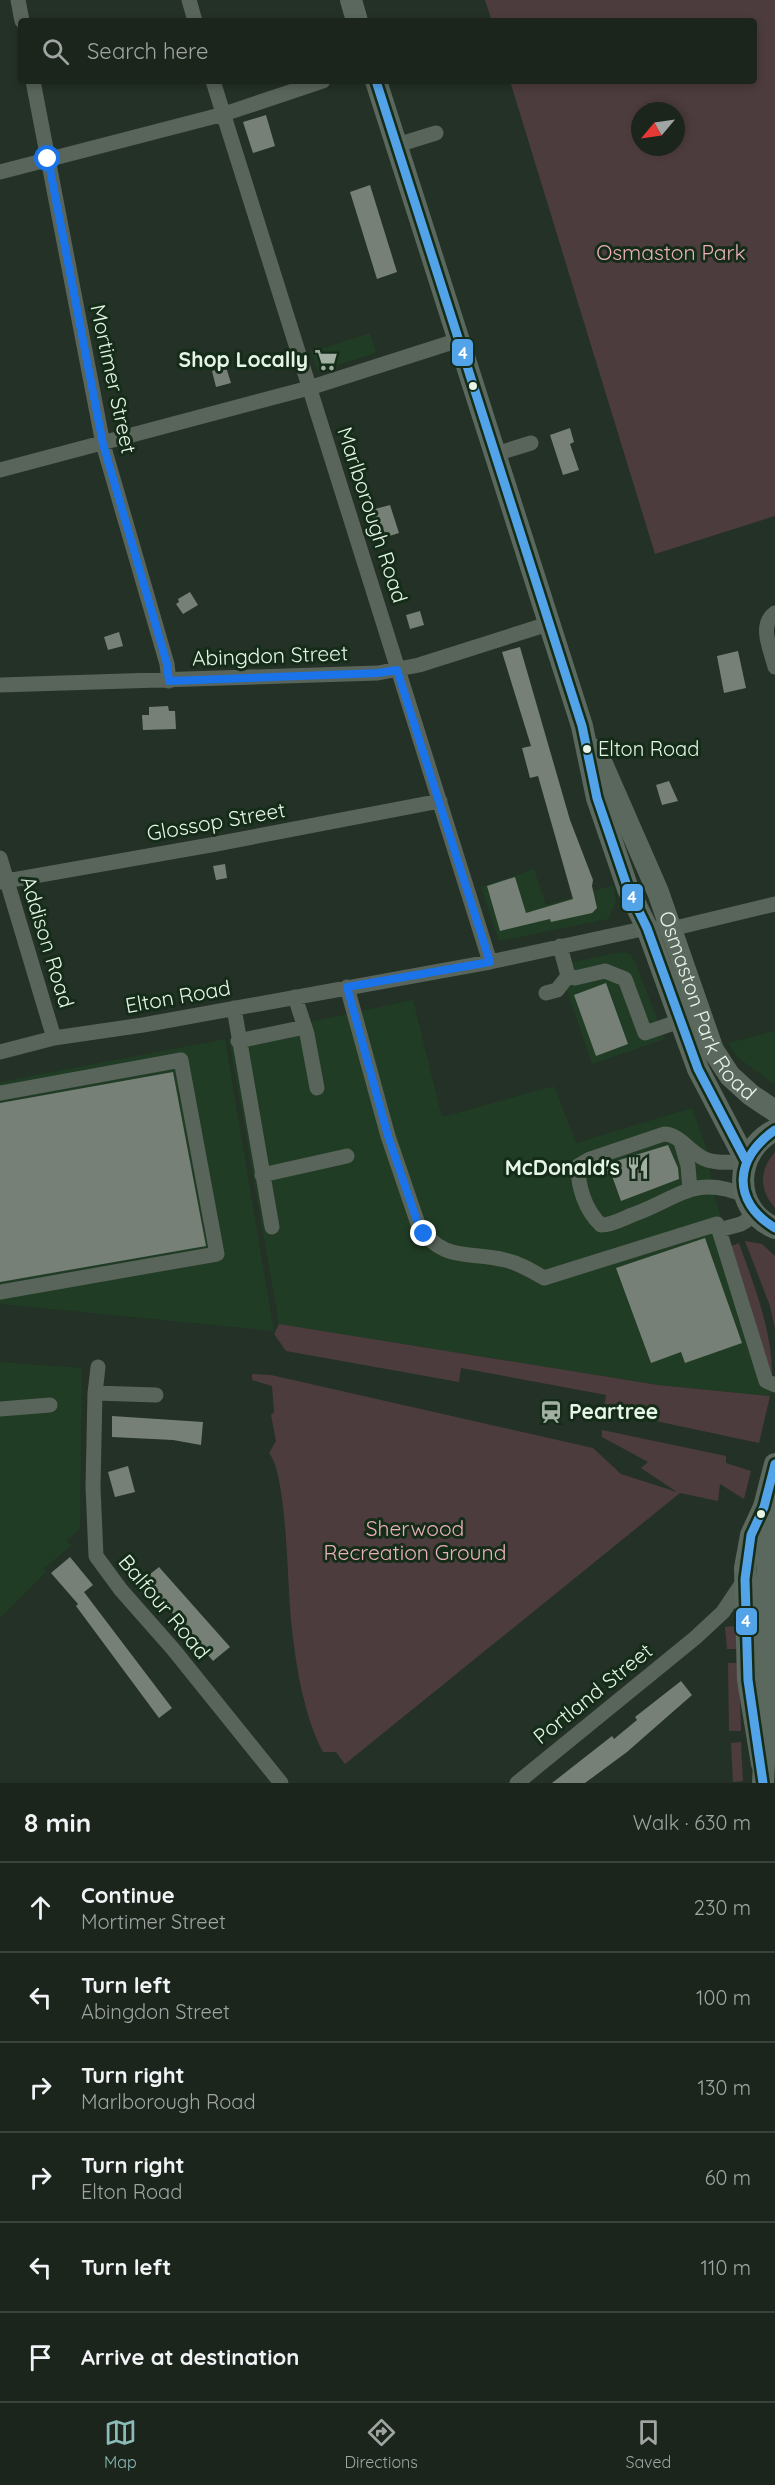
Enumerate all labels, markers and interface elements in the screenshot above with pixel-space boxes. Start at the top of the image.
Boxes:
search box [18,18,757,84]
icon: search [39,35,72,68]
text: Search here [87,37,208,65]
north arrow [631,102,685,156]
route start [34,145,60,171]
park label: Osmaston Park [596,239,746,265]
street label: Mortimer Street [85,302,142,456]
line badge: 4 [451,338,474,367]
text: 4 [458,343,468,363]
place label: Shop Locally [179,346,308,372]
supermarket icon: Shop Locally [313,347,339,373]
unlabelled marker [467,380,479,392]
street label: Marlborough Road [332,423,414,606]
street label: Abingdon Street [191,639,349,671]
place label: Elton Road [598,736,699,761]
marker: Elton Road [581,743,593,755]
street label: Glossop Street [145,796,287,846]
street label: Addison Road [16,873,80,1011]
line badge: 4 [621,883,644,912]
text: 4 [627,887,637,907]
street label: Osmaston Park Road [654,907,762,1105]
street label: Elton Road [123,974,232,1018]
place label: McDonald's [505,1154,620,1180]
restaurant icon: McDonald's [625,1155,651,1181]
route end [410,1220,436,1246]
place label: Peartree [569,1398,658,1424]
station icon: Peartree [538,1399,564,1425]
unlabelled marker [755,1508,767,1520]
park label: Sherwood Recreation Ground [324,1515,506,1565]
street label: Balfour Road [113,1549,216,1664]
line badge: 4 [735,1607,758,1636]
text: 4 [741,1611,751,1631]
street label: Portland Street [528,1637,657,1749]
text: 8 min [24,1806,91,1839]
text: Walk · 630 m [633,1810,751,1835]
text: Continue [81,1881,175,1909]
icon: ahead [24,1891,57,1924]
text: 230 m [694,1895,751,1920]
text: Mortimer Street [81,1909,226,1934]
text: Turn left [81,1971,171,1999]
icon: left [24,1981,57,2014]
text: 100 m [696,1985,751,2010]
text: Abingdon Street [81,1999,230,2024]
text: Turn right [81,2061,185,2089]
icon: right [24,2071,57,2104]
text: 130 m [698,2075,751,2100]
text: Marlborough Road [81,2089,256,2114]
text: Turn right [81,2151,185,2179]
icon: right [24,2161,57,2194]
text: 60 m [705,2165,751,2190]
text: Elton Road [81,2179,182,2204]
icon: left [24,2251,57,2284]
text: Turn left [81,2253,171,2281]
text: 110 m [701,2255,751,2280]
icon: arrive [24,2341,57,2374]
text: Arrive at destination [81,2343,299,2371]
tab: Map [104,2416,137,2472]
tab: Directions [345,2416,418,2472]
tab: Saved [626,2416,671,2472]

